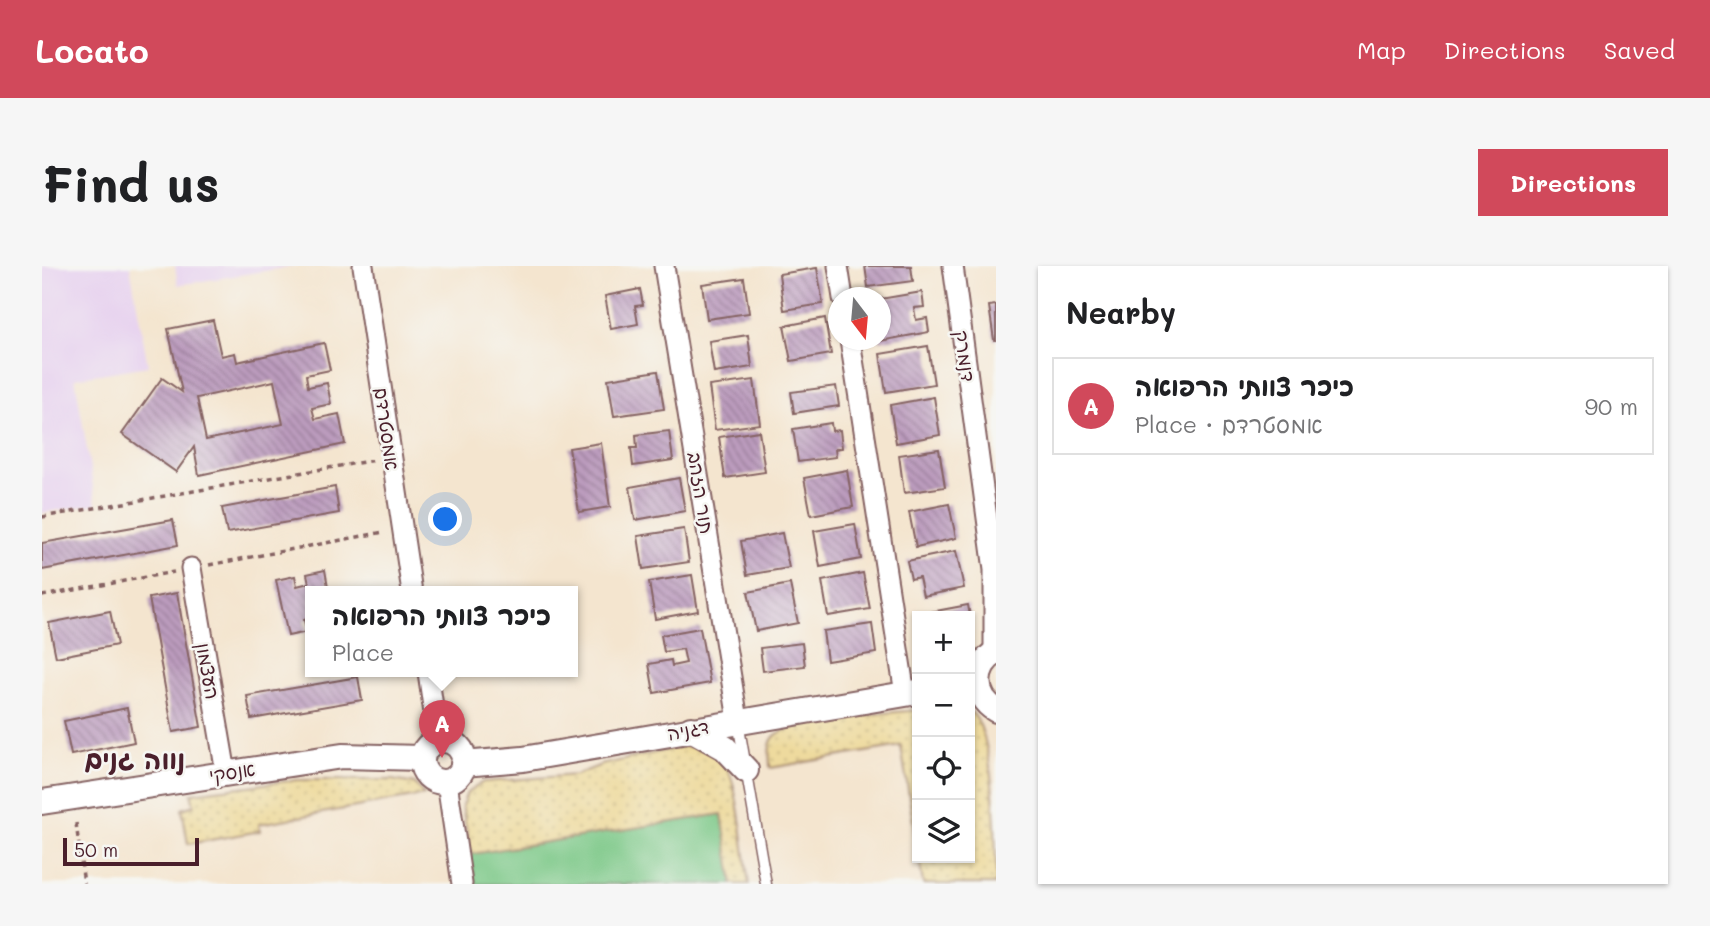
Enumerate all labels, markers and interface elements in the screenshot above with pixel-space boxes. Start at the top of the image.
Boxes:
text: Locato [35,28,149,71]
text: Map [1357,34,1406,65]
text: Directions [1444,34,1566,65]
text: Saved [1604,34,1675,65]
button: Directions [1478,149,1668,216]
text: Find us [42,151,220,214]
north arrow [828,287,891,350]
text: Nearby [1066,292,1176,332]
street label: דנמרק [950,329,981,383]
text: כיכר צוותי הרפואה [1135,369,1354,403]
street label: אמסטרדם [369,386,406,472]
text: A [1083,391,1099,421]
text: 90 m [1585,391,1638,421]
text: Place · אמסטרדם [1135,409,1323,439]
street label: תור הזהב [683,450,720,536]
your location [428,502,462,536]
popup [305,586,578,677]
text: כיכר צוותי הרפואה [332,598,551,632]
map controls [912,611,975,863]
button: + [912,611,975,674]
text: Place [332,637,394,667]
street label: העצמון [190,641,226,701]
button: − [912,674,975,737]
pin: A [419,700,465,758]
street label: דגניה [665,713,711,746]
button: locate [912,737,975,800]
district label: נווה גנים [85,742,185,776]
street label: אנסקי [207,756,257,787]
button: layers [912,800,975,863]
scale bar [63,835,200,867]
text: 50 m [74,837,118,862]

